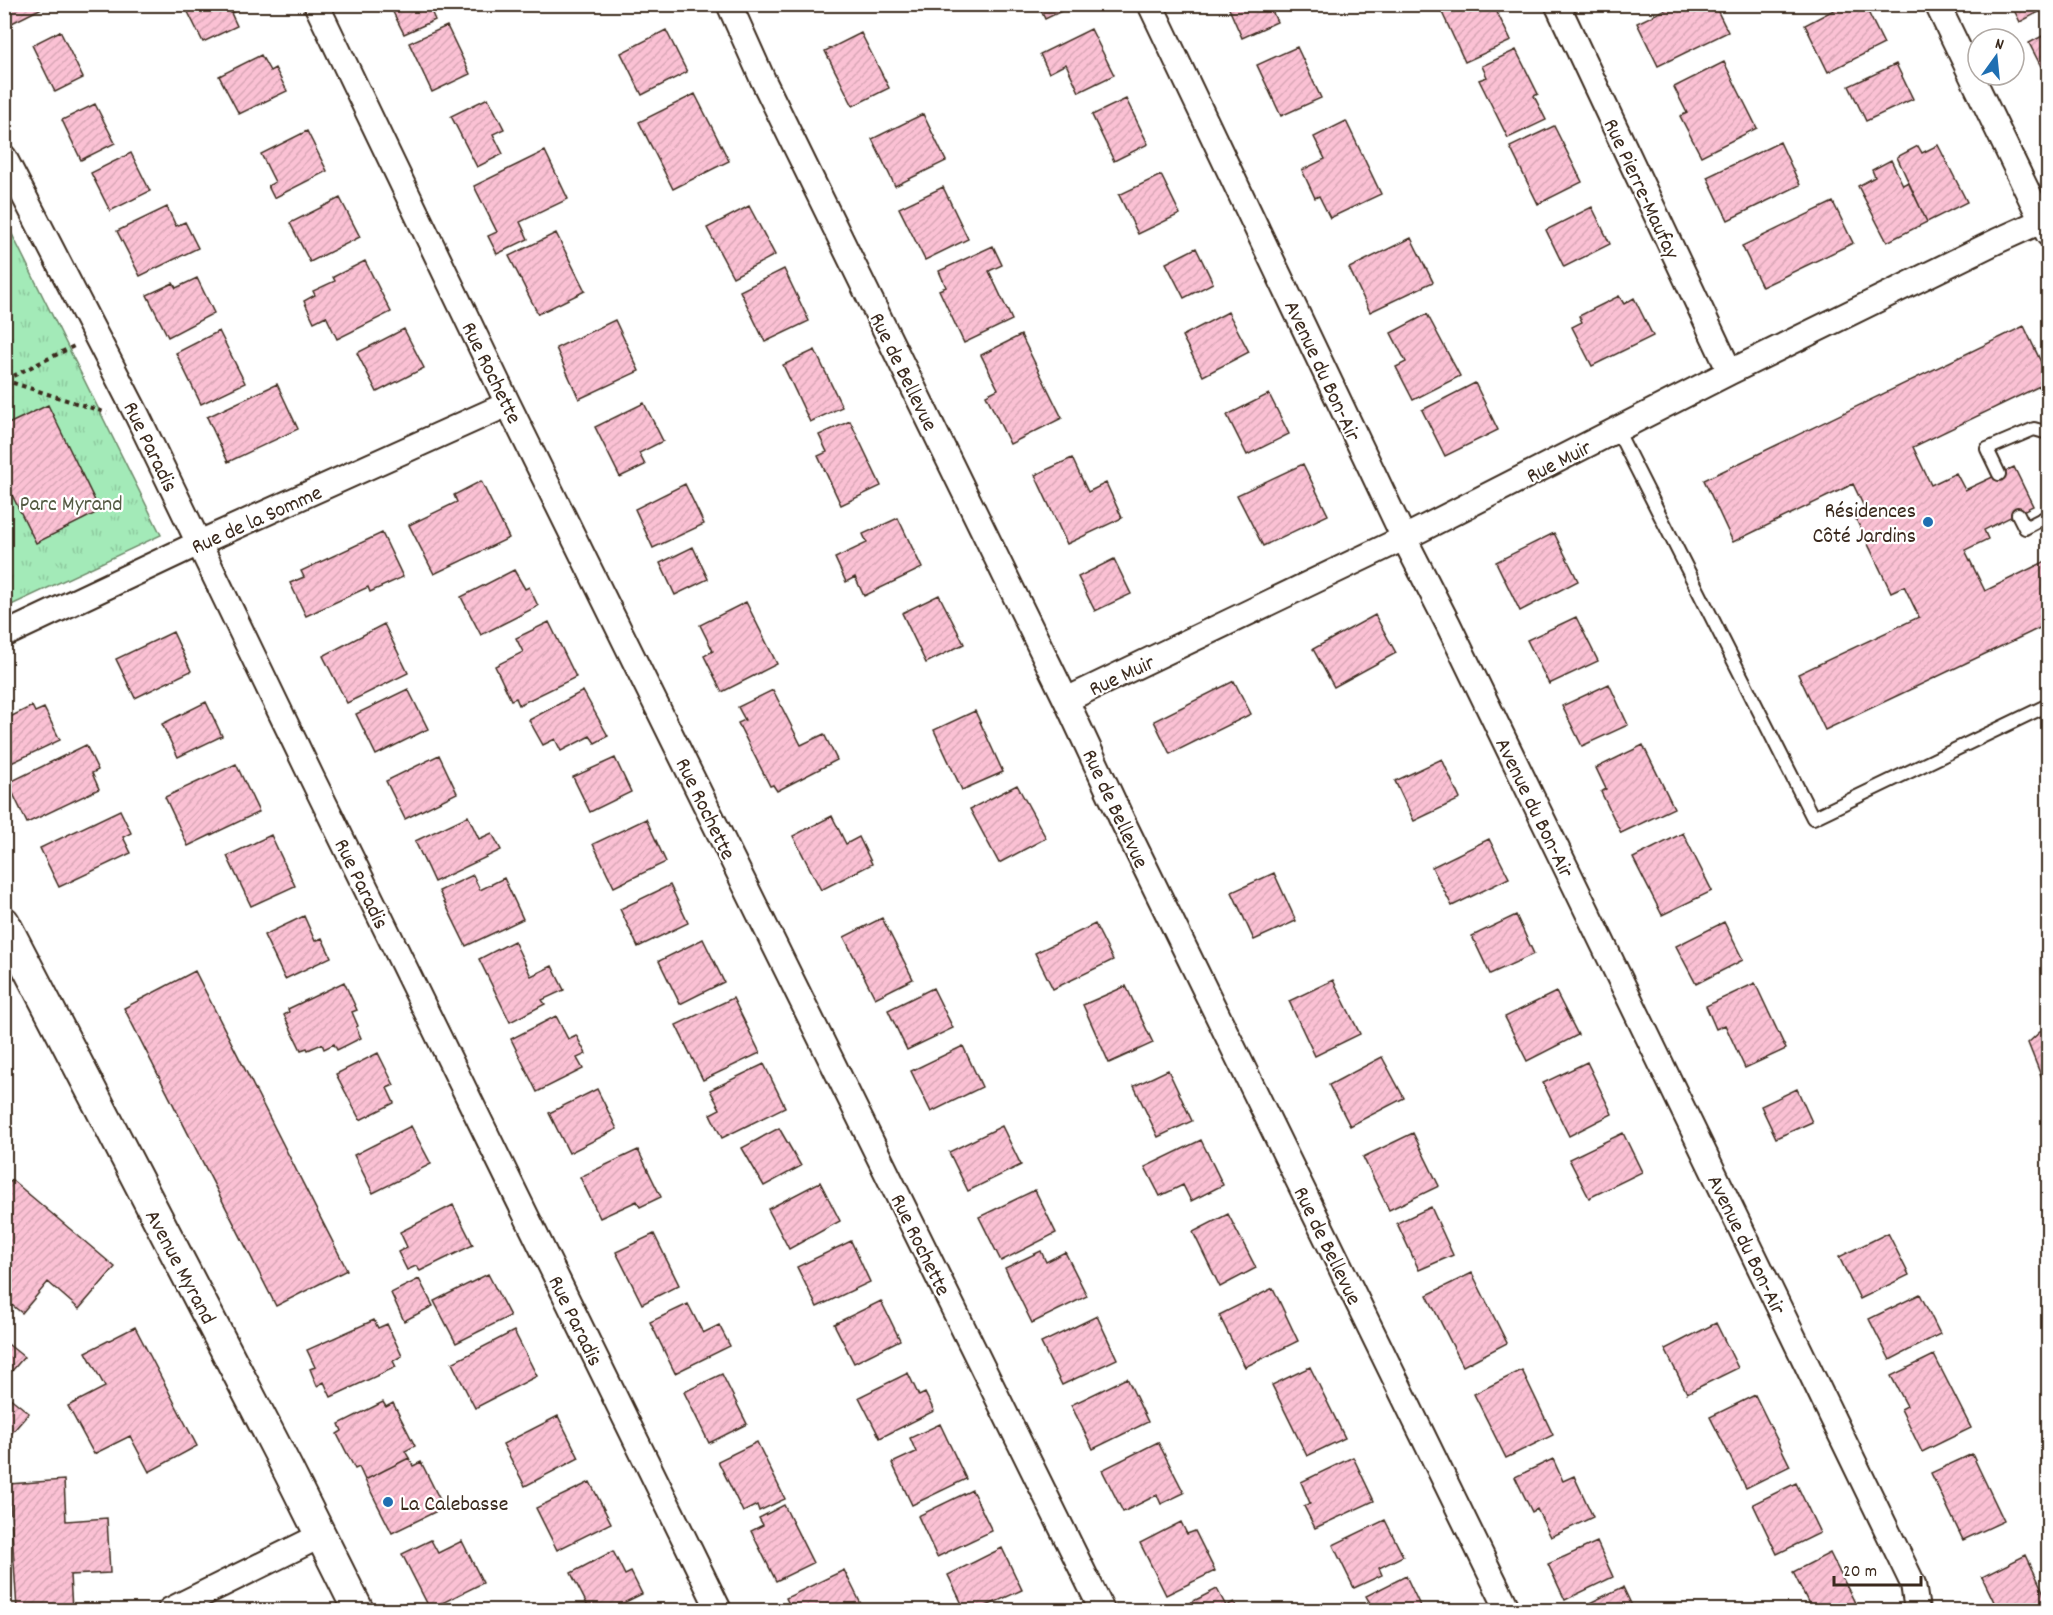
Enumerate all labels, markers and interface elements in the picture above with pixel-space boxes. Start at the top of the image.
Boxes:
north arrow [1966,27,2026,87]
text: N [1992,33,2006,57]
street label: Rue Pierre-Maufay [1594,114,1686,266]
street label: Avenue du Bon-Air [1275,296,1367,448]
street label: Rue de Bellevue [860,308,944,437]
street label: Rue Rochette [452,317,528,430]
street label: Rue Paradis [114,397,184,498]
street label: Rue Muir [1522,433,1598,493]
street label: Rue de la Somme [187,479,328,564]
park label: Parc Myrand [19,490,123,521]
place label: Résidences Côté Jardins [1812,497,1916,553]
marker: Résidences Côté Jardins [1921,515,1935,529]
street label: Rue Muir [1084,648,1161,706]
street label: Avenue du Bon-Air [1486,733,1581,884]
street label: Rue de Bellevue [1073,745,1155,874]
street label: Rue Rochette [666,753,742,866]
street label: Rue Paradis [325,834,395,935]
street label: Avenue du Bon-Air [1698,1170,1793,1321]
street label: Rue de Bellevue [1284,1182,1368,1311]
street label: Rue Rochette [881,1189,957,1302]
street label: Avenue Myrand [136,1205,222,1331]
street label: Rue Paradis [539,1271,609,1372]
place label: La Calebasse [400,1490,509,1521]
marker: La Calebasse [381,1495,395,1509]
scale bar [1834,1549,1921,1587]
text: 20 m [1843,1560,1877,1585]

